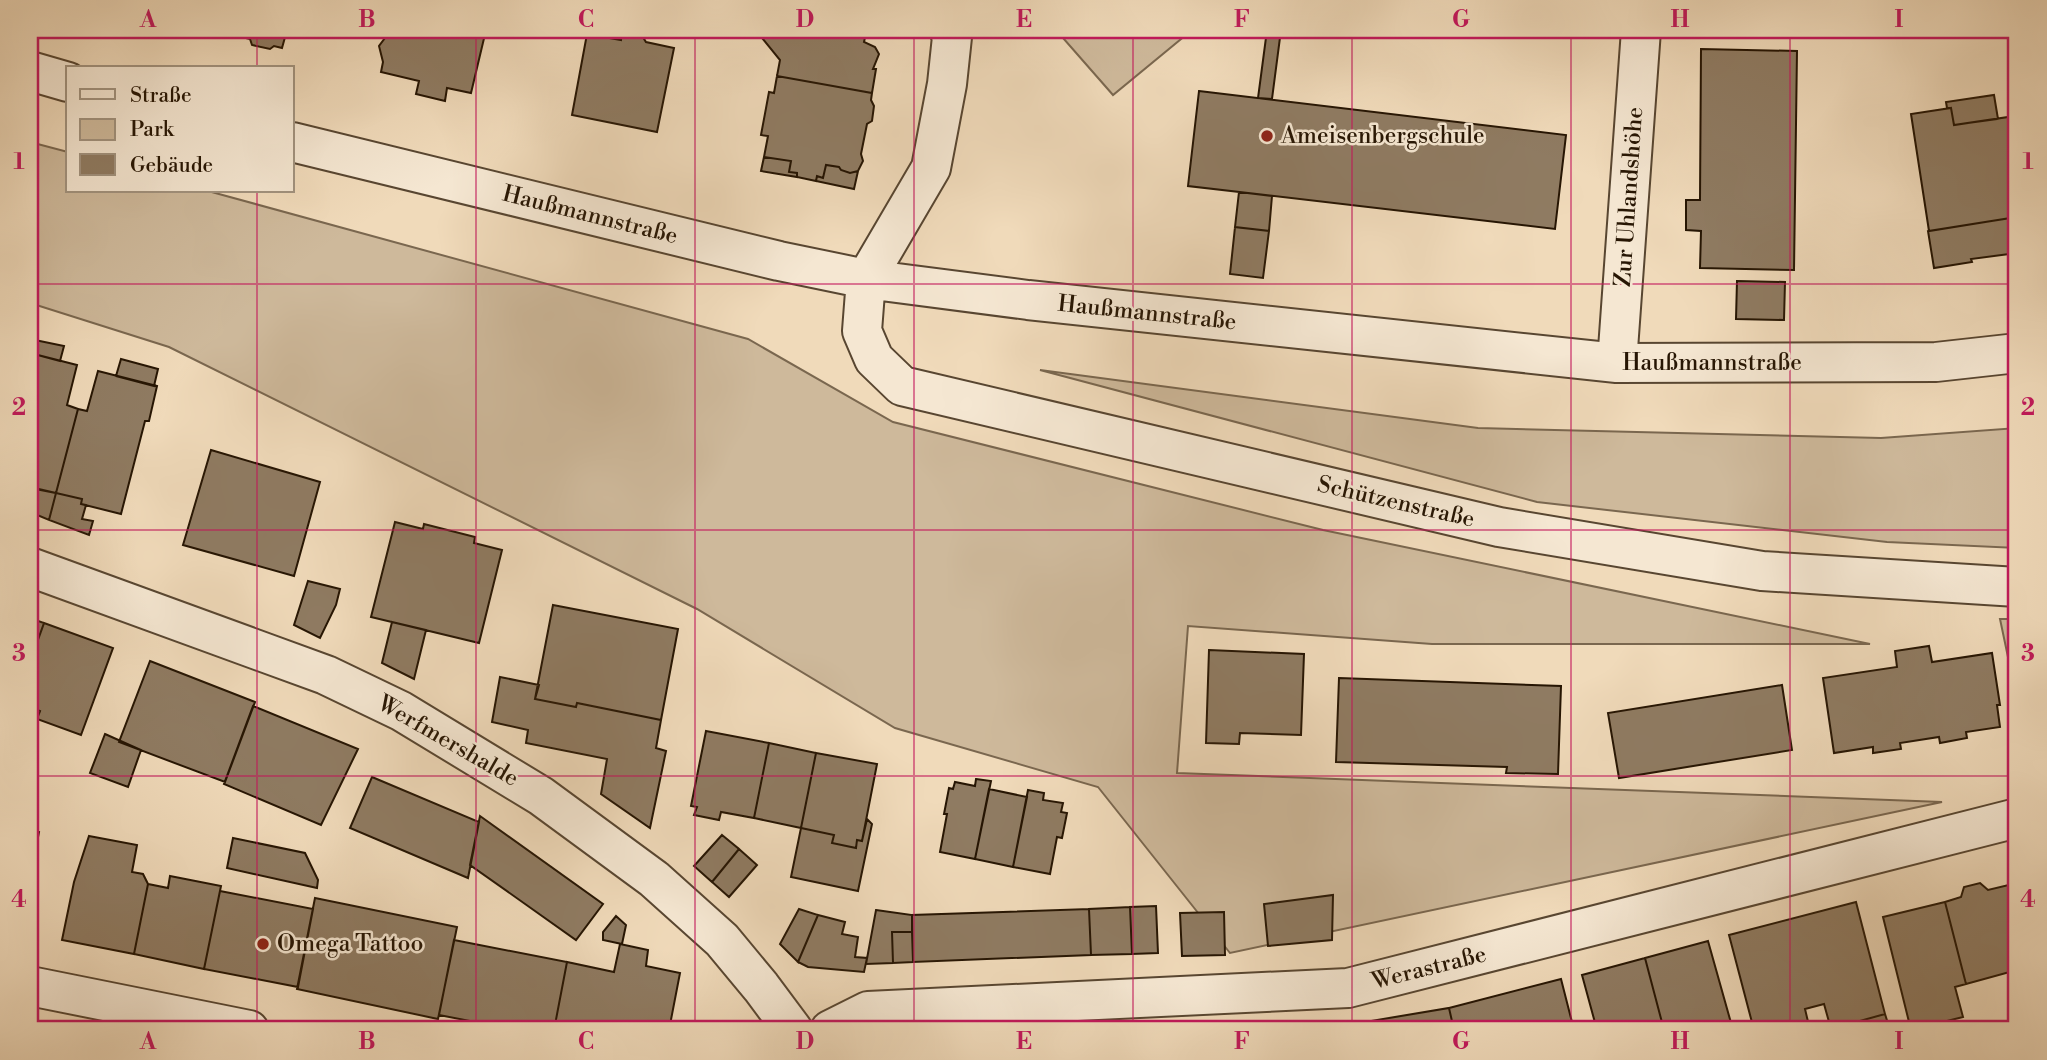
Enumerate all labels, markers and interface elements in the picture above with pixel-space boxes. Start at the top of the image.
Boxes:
text: A [139,6,157,34]
text: B [358,6,376,34]
text: C [578,6,594,34]
text: D [796,6,814,34]
text: E [1016,6,1032,34]
text: F [1234,6,1250,34]
text: G [1452,6,1470,34]
text: H [1671,6,1690,34]
text: I [1895,6,1904,34]
legend [66,66,294,192]
text: Straße [130,83,192,109]
street label: Zur Uhlandshöhe [1609,106,1649,288]
text: Park [130,117,175,143]
place label: Ameisenbergschule [1280,122,1485,150]
marker: Ameisenbergschule [1259,128,1275,144]
text: 1 [13,148,25,176]
text: 1 [2022,148,2034,176]
text: Gebäude [130,153,213,179]
street label: Haußmannstraße [499,180,681,250]
street label: Haußmannstraße [1056,290,1238,336]
street label: Haußmannstraße [1622,349,1802,377]
text: 2 [12,394,26,422]
text: 2 [2021,394,2035,422]
street label: Schützenstraße [1315,470,1477,534]
text: 3 [12,640,26,668]
text: 3 [2021,640,2035,668]
street label: Werfmershalde [372,689,524,793]
text: 4 [11,886,27,914]
text: 4 [2020,886,2036,914]
place label: Omega Tattoo [277,930,423,958]
marker: Omega Tattoo [255,936,271,952]
street label: Werastraße [1368,940,1489,996]
text: A [139,1028,157,1056]
text: B [358,1028,376,1056]
text: C [578,1028,594,1056]
text: D [796,1028,814,1056]
text: E [1016,1028,1032,1056]
text: F [1234,1028,1250,1056]
text: G [1452,1028,1470,1056]
text: H [1671,1028,1690,1056]
text: I [1895,1028,1904,1056]

